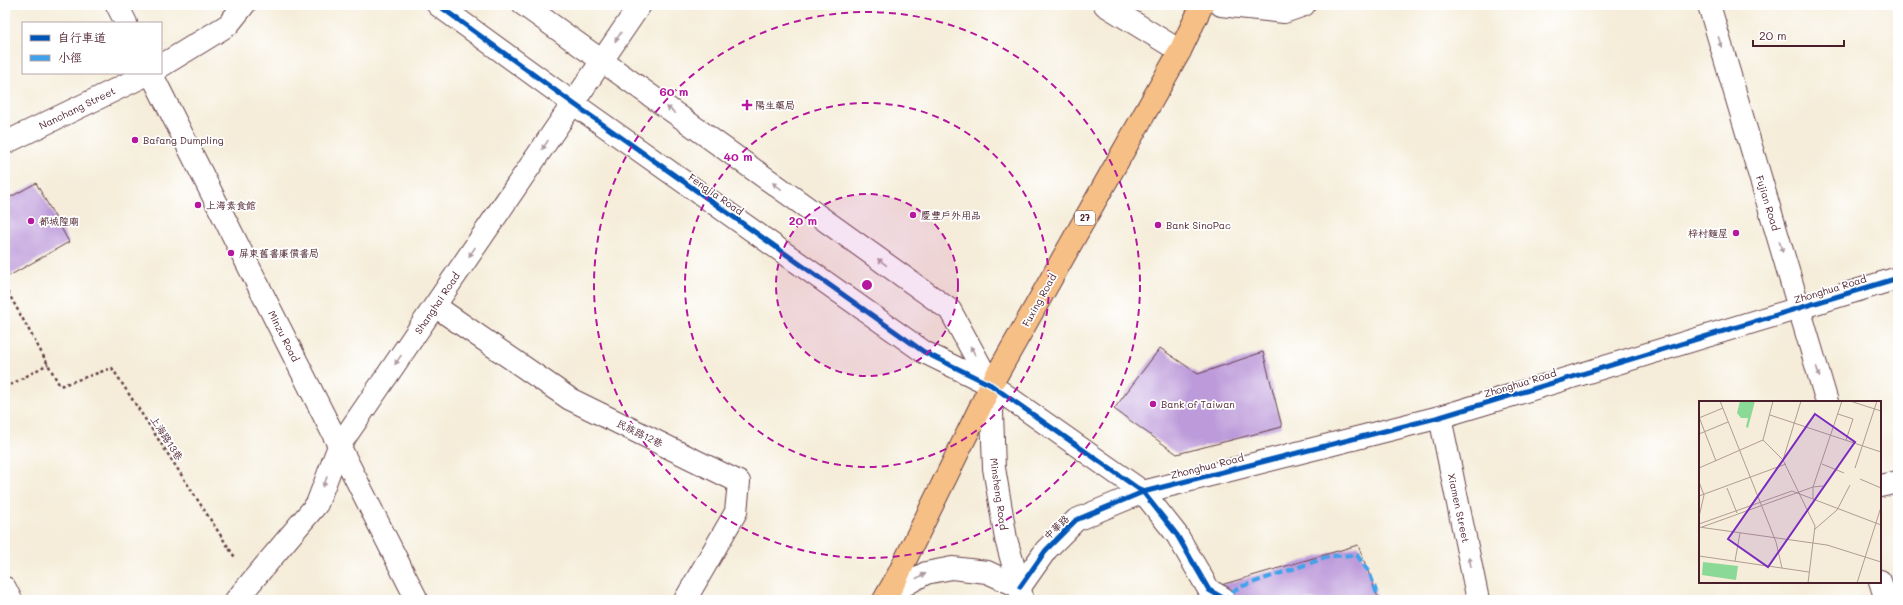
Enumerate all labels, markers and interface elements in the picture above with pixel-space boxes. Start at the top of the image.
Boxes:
legend [22,22,162,74]
scale bar [1753,22,1844,48]
text: 20 m [1759,27,1787,43]
text: 自行車道 [58,29,106,45]
one-way arrow [614,32,622,43]
one-way arrow [1717,37,1723,49]
text: 小徑 [58,49,82,65]
street label: Nanchang Street [37,83,117,133]
text: 60 m [660,83,688,99]
place label: 陽生藥局 [755,98,795,112]
marker: 陽生藥局 [742,100,752,110]
one-way arrow [666,106,676,114]
place label: Bafang Dumpling [143,133,224,147]
marker: Bafang Dumpling [130,135,140,145]
one-way arrow [541,140,549,150]
text: 40 m [723,148,753,164]
street label: Fengjia Road [686,170,746,218]
street label: Fujian Road [1753,174,1783,232]
one-way arrow [771,182,782,190]
place label: 上海素食館 [206,198,256,212]
marker: 上海素食館 [193,200,203,210]
place label: 慶豐戶外用品 [921,208,981,222]
marker: 慶豐戶外用品 [908,210,918,220]
road number: 27 [1075,211,1095,225]
text: 20 m [789,212,817,228]
place label: 都城隍廟 [39,214,79,228]
marker: 都城隍廟 [26,216,36,226]
place label: Bank SinoPac [1166,218,1231,232]
marker: Bank SinoPac [1153,220,1163,230]
place label: 梓村麵屋 [1688,226,1728,240]
marker: 梓村麵屋 [1731,228,1741,238]
one-way arrow [1778,242,1784,254]
place label: 屏東舊書廉價書局 [239,246,319,260]
one-way arrow [468,247,476,257]
marker: 屏東舊書廉價書局 [226,248,236,258]
one-way arrow [877,257,888,266]
street label: Shanghai Road [411,269,463,337]
street label: Fuxing Road [1019,271,1059,329]
street label: Zhonghua Road [1792,271,1868,307]
centre of rings [860,278,874,292]
street label: Minzu Road [265,308,303,364]
one-way arrow [969,345,976,357]
one-way arrow [394,354,402,365]
street label: Zhonghua Road [1482,365,1558,401]
one-way arrow [1815,366,1821,378]
place label: Bank of Taiwan [1161,397,1235,411]
marker: Bank of Taiwan [1148,399,1158,409]
inset map [1699,401,1881,583]
street label: 上海路13巷 [147,413,187,464]
street label: 民族路12巷 [614,416,666,451]
street label: Zhonghua Road [1169,450,1245,482]
street label: Minsheng Road [987,457,1011,531]
street label: Xiamen Street [1445,472,1473,544]
one-way arrow [322,477,328,489]
street label: 中華路 [1040,512,1072,542]
one-way arrow [1467,556,1473,568]
one-way arrow [915,573,927,579]

